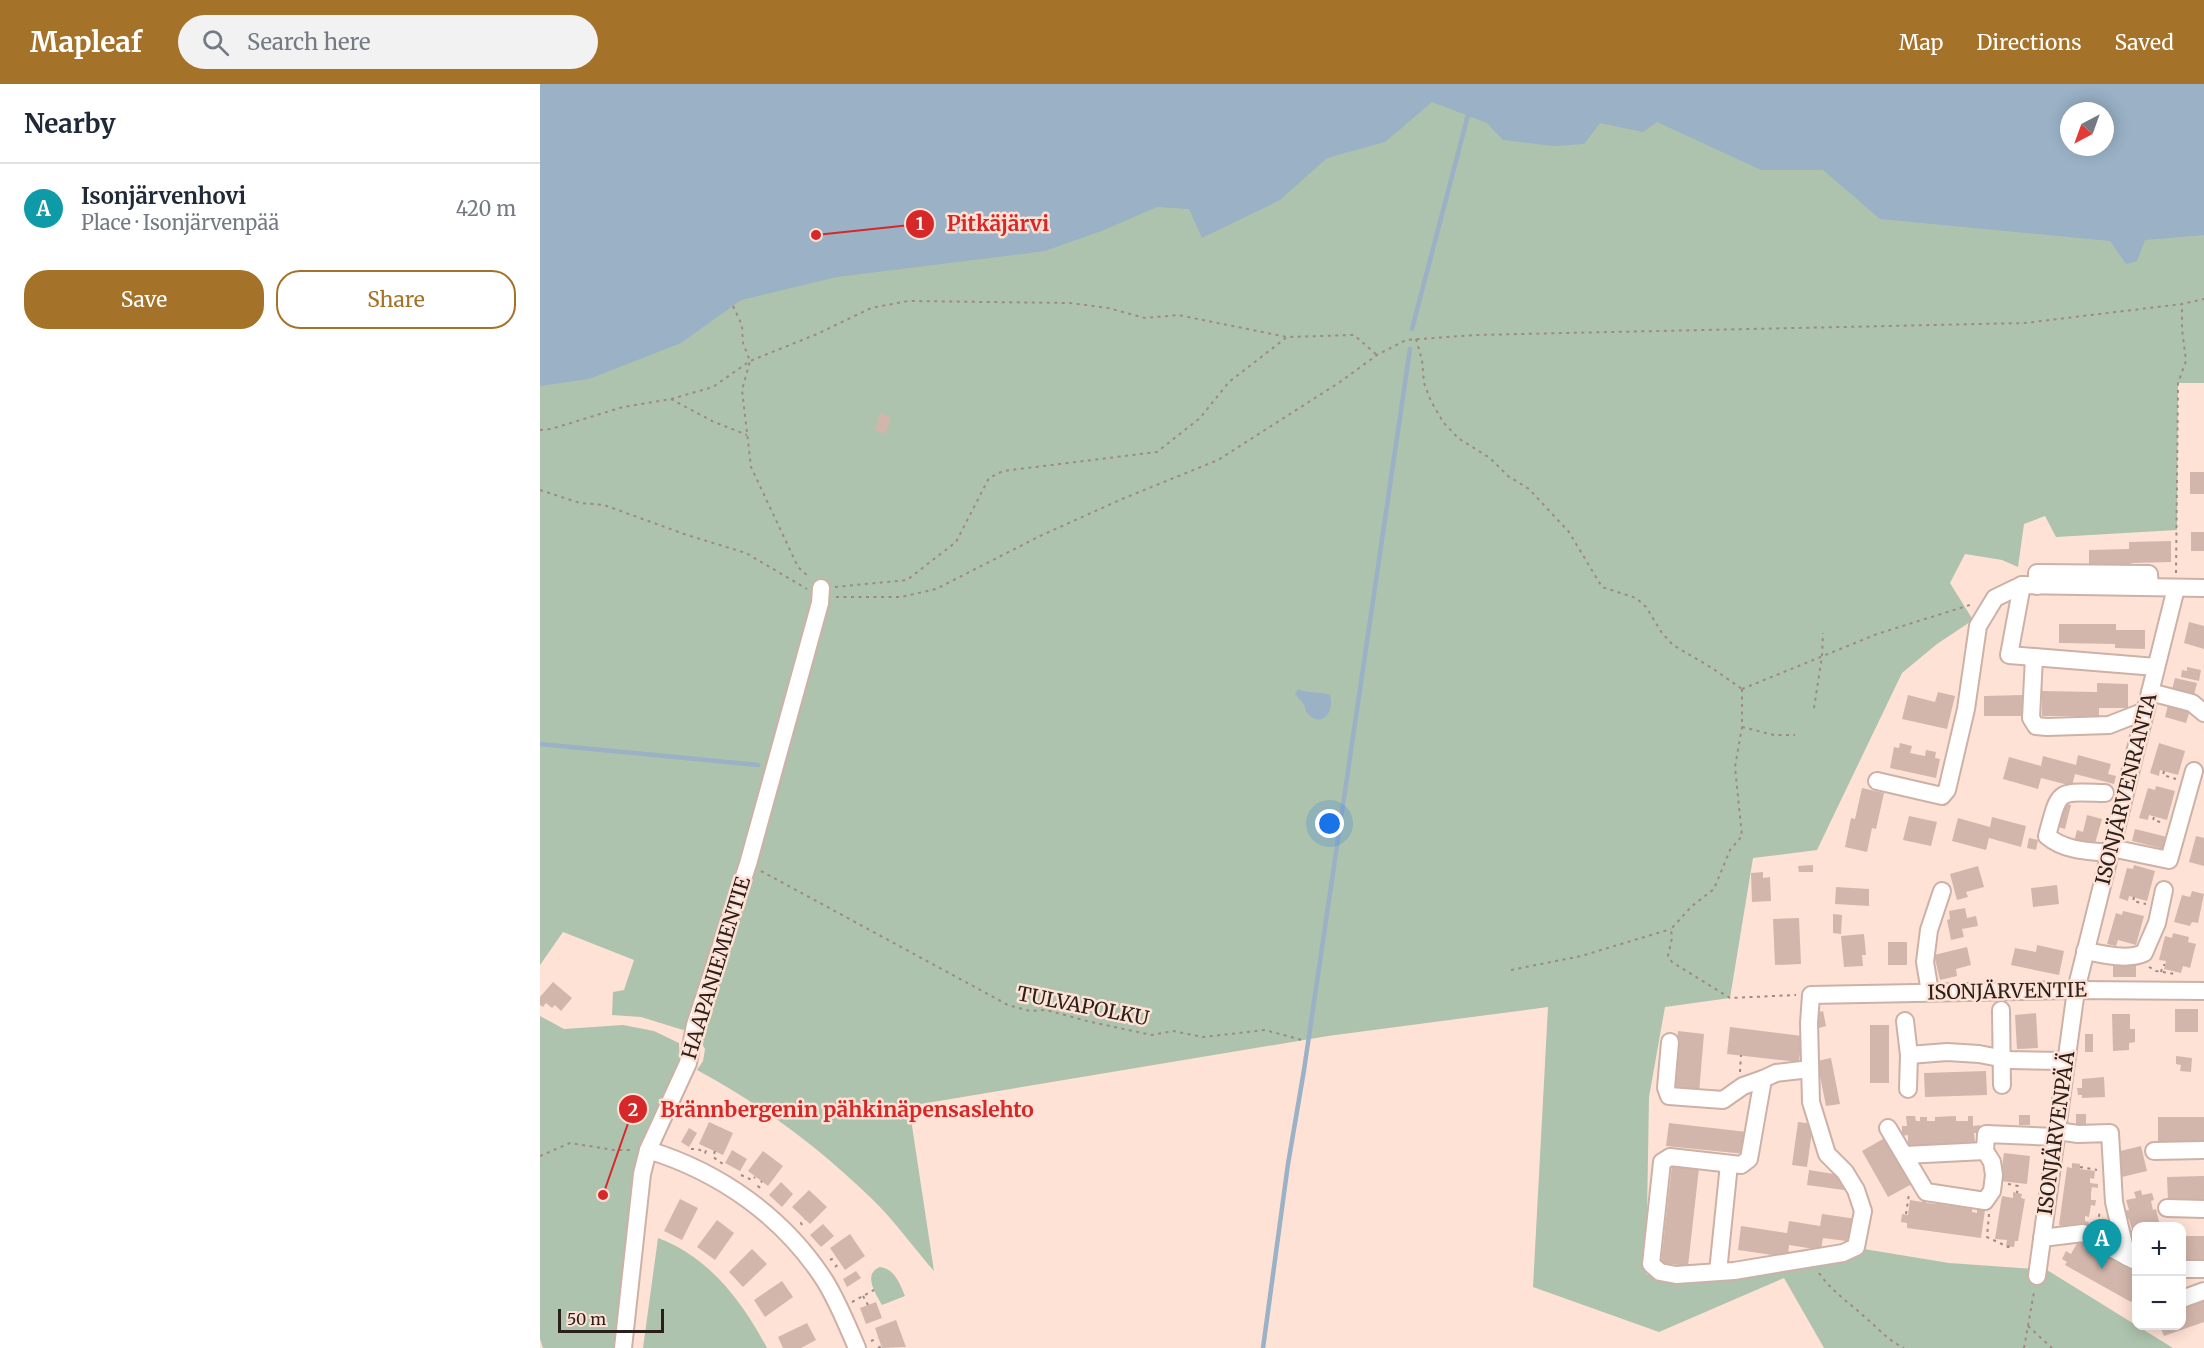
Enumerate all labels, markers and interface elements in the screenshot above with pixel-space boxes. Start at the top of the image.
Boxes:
search box [178,15,598,69]
text: Mapleaf [30,24,142,60]
icon: search [199,26,232,59]
text: Search here [247,28,370,56]
text: Map [1899,29,1943,56]
text: Directions [1976,29,2081,56]
text: Saved [2114,29,2174,56]
north arrow [2060,102,2114,156]
text: Nearby [24,107,116,140]
text: Isonjärvenhovi [81,182,246,210]
text: A [36,196,51,221]
text: 420 m [456,196,516,221]
callout: Pitkäjärvi [905,204,1061,243]
text: Place · Isonjärvenpää [81,210,279,235]
text: Pitkäjärvi [947,210,1049,237]
text: 1 [916,212,924,235]
button: Save [24,270,264,329]
button: Share [276,270,516,329]
street label: ISONJÄRVENRANTA [2090,690,2162,887]
your location [1315,809,1344,838]
street label: HAAPANIEMENTIE [676,873,755,1062]
street label: ISONJÄRVENTIE [1927,977,2087,1004]
street label: TULVAPOLKU [1015,980,1151,1031]
street label: ISONJÄRVENPÄÄ [2032,1048,2080,1217]
callout: Brännbergenin pähkinäpensaslehto [618,1090,1045,1129]
text: Brännbergenin pähkinäpensaslehto [660,1096,1034,1123]
text: 2 [628,1098,638,1121]
pin: A [2082,1220,2122,1269]
map controls [2132,1222,2186,1330]
button: + [2132,1222,2186,1276]
button: − [2132,1276,2186,1330]
scale bar [558,1306,664,1334]
text: 50 m [567,1309,606,1329]

